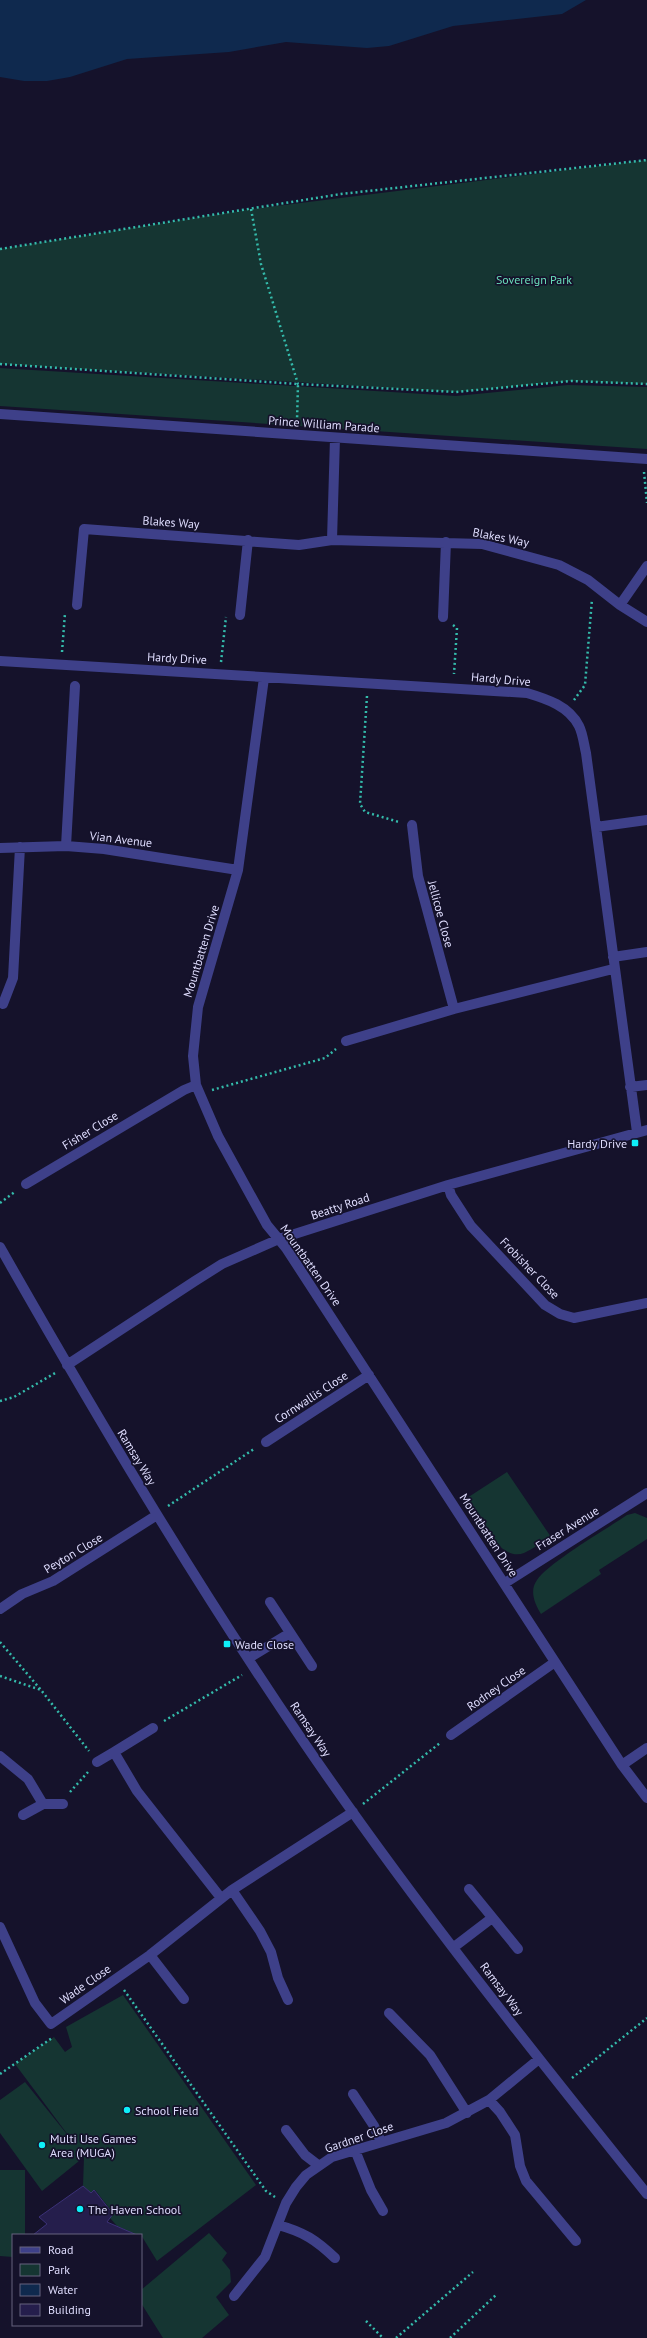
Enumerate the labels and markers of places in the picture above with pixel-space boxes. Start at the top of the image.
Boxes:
place label: Hardy Drive [567,1136,627,1151]
marker: Hardy Drive [630,1138,640,1148]
place label: Wade Close [235,1637,294,1652]
marker: Wade Close [222,1639,232,1649]
place label: School Field [135,2103,198,2118]
marker: School Field [122,2105,132,2115]
place label: Multi Use Games Area (MUGA) [50,2131,136,2160]
marker: Multi Use Games Area (MUGA) [37,2140,47,2150]
place label: The Haven School [88,2202,181,2217]
marker: The Haven School [75,2204,85,2214]

